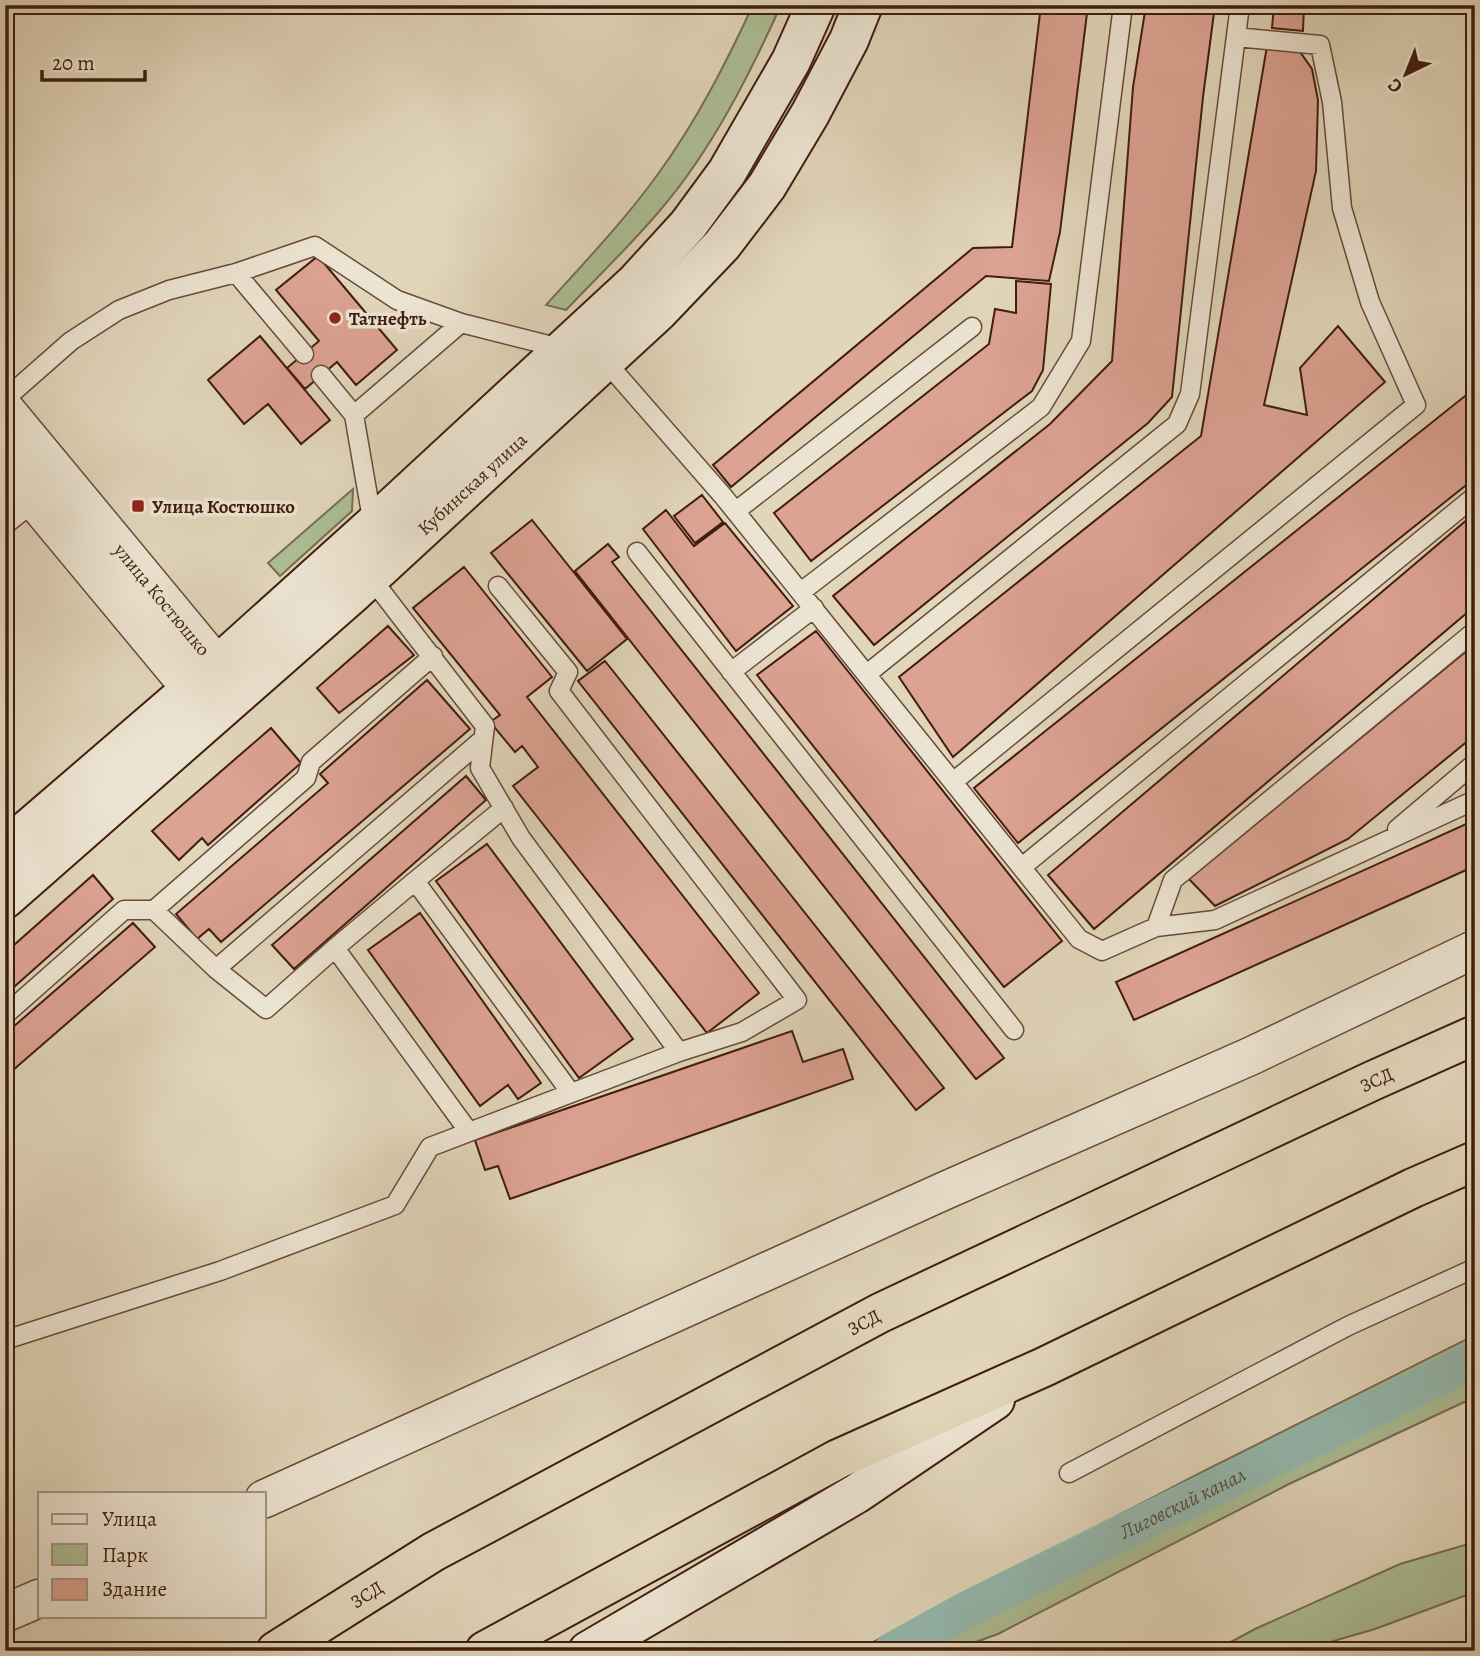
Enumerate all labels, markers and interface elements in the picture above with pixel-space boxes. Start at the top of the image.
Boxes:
scale bar [42,38,145,82]
north arrow [1372,38,1442,108]
text: 20 m [52,49,95,77]
text: С [1382,72,1408,99]
place label: Татнефть [349,306,427,332]
marker: Татнефть [327,310,343,326]
street label: Кубинская улица [412,427,533,541]
place label: Улица Костюшко [152,494,295,520]
marker: Улица Костюшко [130,498,146,514]
street label: улица Костюшко [107,537,216,662]
street label: ЗСД [1356,1061,1397,1099]
street label: ЗСД [843,1303,885,1342]
water label: Лиговский канал [1114,1460,1251,1547]
legend [38,1492,266,1618]
text: Улица [102,1505,157,1533]
text: Парк [102,1541,148,1569]
text: Здание [102,1575,167,1603]
street label: ЗСД [346,1575,388,1615]

